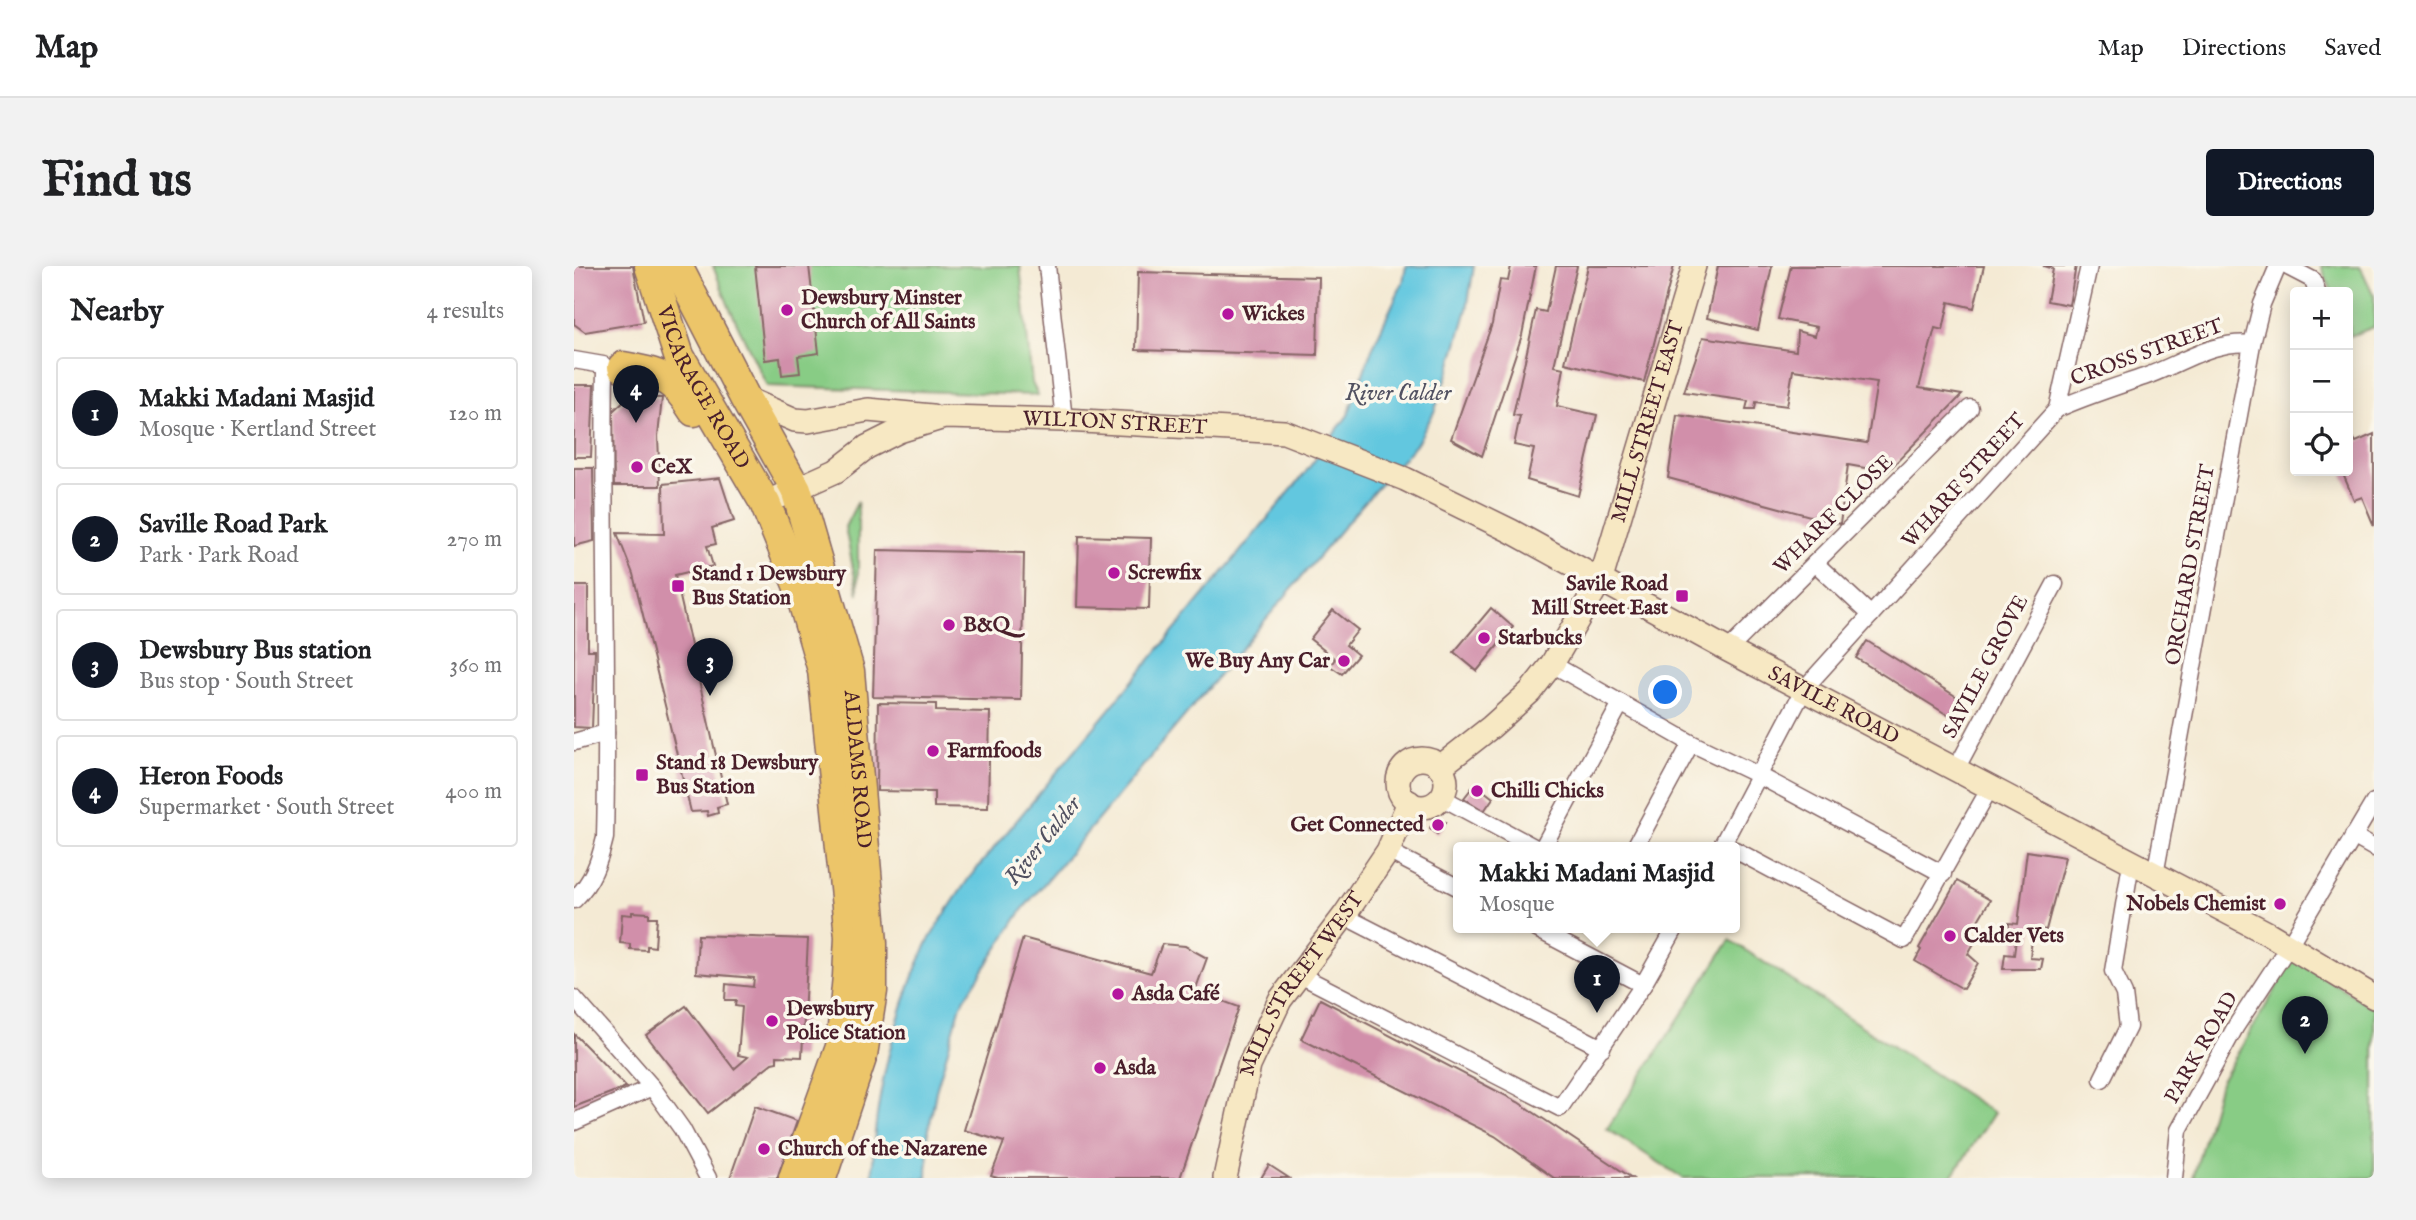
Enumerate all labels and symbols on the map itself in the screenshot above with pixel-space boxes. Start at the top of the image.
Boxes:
place label: Dewsbury Minster Church of All Saints [801,285,975,336]
street label: VICARAGE ROAD [650,301,756,474]
place label: Wickes [1241,301,1305,328]
marker: Dewsbury Minster Church of All Saints [779,302,795,318]
marker: Wickes [1220,306,1236,322]
street label: CROSS STREET [2067,313,2228,393]
street label: MILL STREET EAST [1605,317,1691,526]
pin: 4 [613,365,659,423]
water label: River Calder [1345,379,1452,408]
street label: WILTON STREET [1022,405,1209,441]
street label: WHARF STREET [1896,407,2032,554]
street label: WHARF CLOSE [1768,449,1900,581]
place label: CeX [651,454,694,481]
marker: CeX [629,459,645,475]
street label: ORCHARD STREET [2160,462,2222,668]
place label: Screwfix [1128,560,1202,587]
place label: Stand 1 Dewsbury Bus Station [692,561,847,612]
marker: Screwfix [1106,565,1122,581]
place label: Savile Road Mill Street East [1532,571,1669,622]
marker: Stand 1 Dewsbury Bus Station [670,578,686,594]
marker: Savile Road Mill Street East [1674,588,1690,604]
street label: SAVILE GROVE [1937,591,2035,743]
place label: B&Q [963,612,1026,639]
marker: B&Q [941,617,957,633]
place label: Starbucks [1498,625,1582,652]
marker: Starbucks [1476,630,1492,646]
pin: 3 [687,638,733,696]
place label: We Buy Any Car [1184,648,1330,675]
marker: We Buy Any Car [1336,653,1352,669]
street label: SAVILE ROAD [1763,660,1904,751]
your location [1648,675,1682,709]
street label: ALDAMS ROAD [837,688,877,849]
place label: Farmfoods [947,738,1042,765]
marker: Farmfoods [925,743,941,759]
place label: Stand 18 Dewsbury Bus Station [656,750,819,801]
marker: Stand 18 Dewsbury Bus Station [634,767,650,783]
place label: Chilli Chicks [1491,778,1604,805]
marker: Chilli Chicks [1469,783,1485,799]
water label: River Calder [998,790,1088,891]
place label: Get Connected [1291,812,1425,839]
marker: Get Connected [1430,817,1446,833]
street label: MILL STREET WEST [1234,886,1370,1079]
place label: Nobels Chemist [2125,891,2267,918]
marker: Nobels Chemist [2272,896,2288,912]
place label: Calder Vets [1964,923,2064,950]
marker: Calder Vets [1942,928,1958,944]
pin: 1 [1574,955,1620,1013]
place label: Asda Café [1131,981,1220,1008]
marker: Asda Café [1110,986,1126,1002]
street label: PARK ROAD [2159,987,2245,1109]
place label: Dewsbury Police Station [786,996,906,1047]
pin: 2 [2282,996,2328,1054]
marker: Dewsbury Police Station [764,1013,780,1029]
place label: Asda [1113,1055,1157,1082]
marker: Asda [1092,1060,1108,1076]
place label: Church of the Nazarene [778,1136,987,1163]
marker: Church of the Nazarene [756,1141,772,1157]

